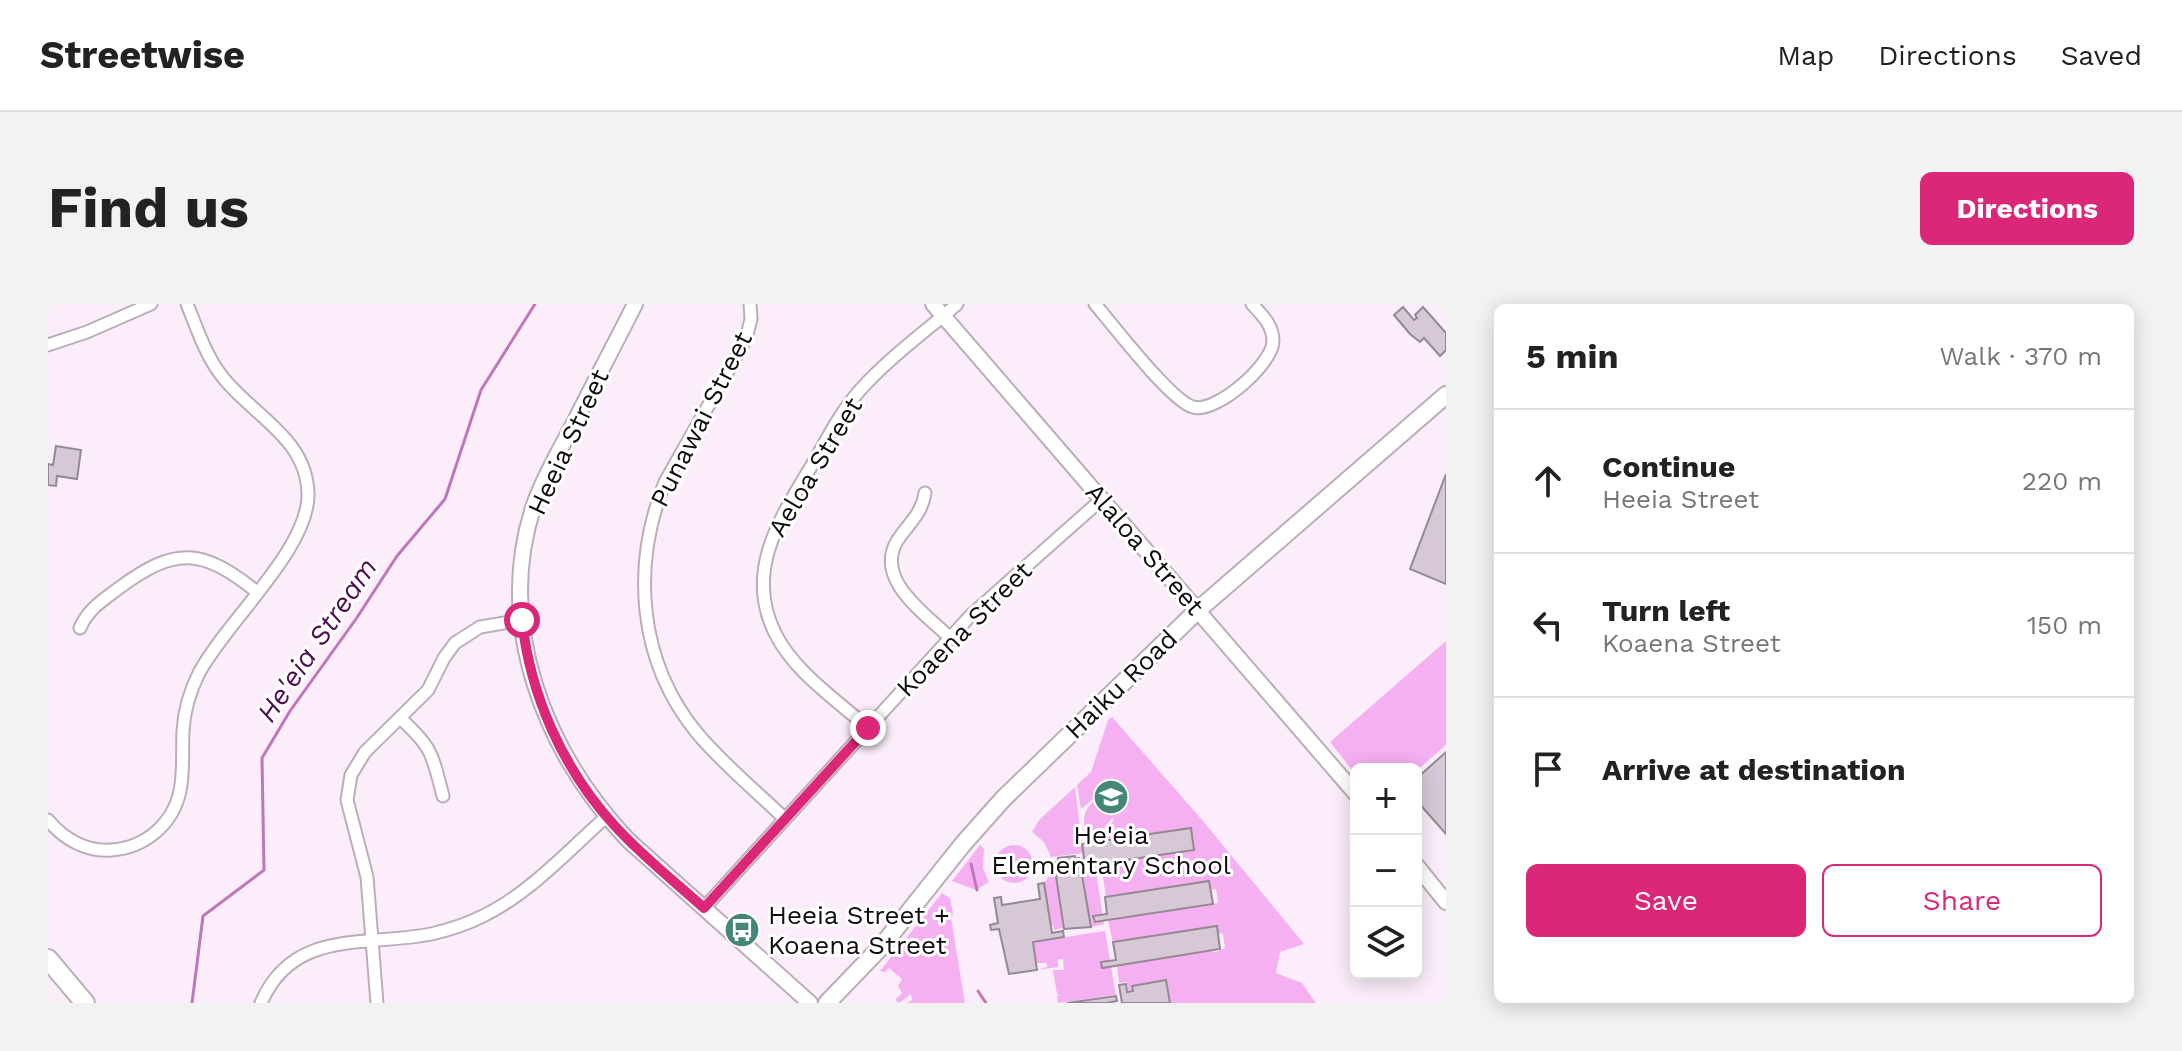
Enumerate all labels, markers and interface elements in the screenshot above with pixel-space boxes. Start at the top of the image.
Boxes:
text: Streetwise [40,33,245,77]
text: Map [1777,39,1834,72]
text: Directions [1878,39,2017,72]
text: Saved [2061,39,2142,72]
button: Directions [1920,172,2134,245]
text: Find us [48,175,249,241]
street label: Punawai Street [644,326,758,512]
text: 5 min [1526,336,1619,376]
text: Walk · 370 m [1940,341,2102,371]
street label: Heeia Street [521,364,615,520]
street label: Aeloa Street [762,392,868,542]
text: Continue [1602,449,1735,484]
icon: ahead [1526,459,1570,503]
text: 220 m [2022,466,2102,496]
street label: Alaloa Street [1080,477,1210,621]
text: Heeia Street [1602,484,1759,514]
water label: He'eia Stream [250,552,384,728]
street label: Koaena Street [890,555,1038,703]
text: Turn left [1602,593,1730,628]
route start [504,602,540,638]
icon: left [1526,603,1570,647]
text: 150 m [2027,610,2102,640]
street label: Haiku Road [1059,623,1183,745]
text: Koaena Street [1602,628,1781,658]
route end [850,710,886,746]
icon: arrive [1526,747,1570,791]
text: Arrive at destination [1602,752,1906,787]
map controls [1350,763,1422,979]
button: + [1350,763,1422,835]
school or university icon: He'eia Elementary School [1092,778,1130,816]
place label: He'eia Elementary School [991,820,1231,880]
button: − [1350,835,1422,907]
button: Save [1526,864,1806,937]
button: Share [1822,864,2102,937]
place label: Heeia Street + Koaena Street [768,900,950,960]
button: layers [1350,907,1422,979]
bus stop icon: Heeia Street + Koaena Street [723,911,761,949]

